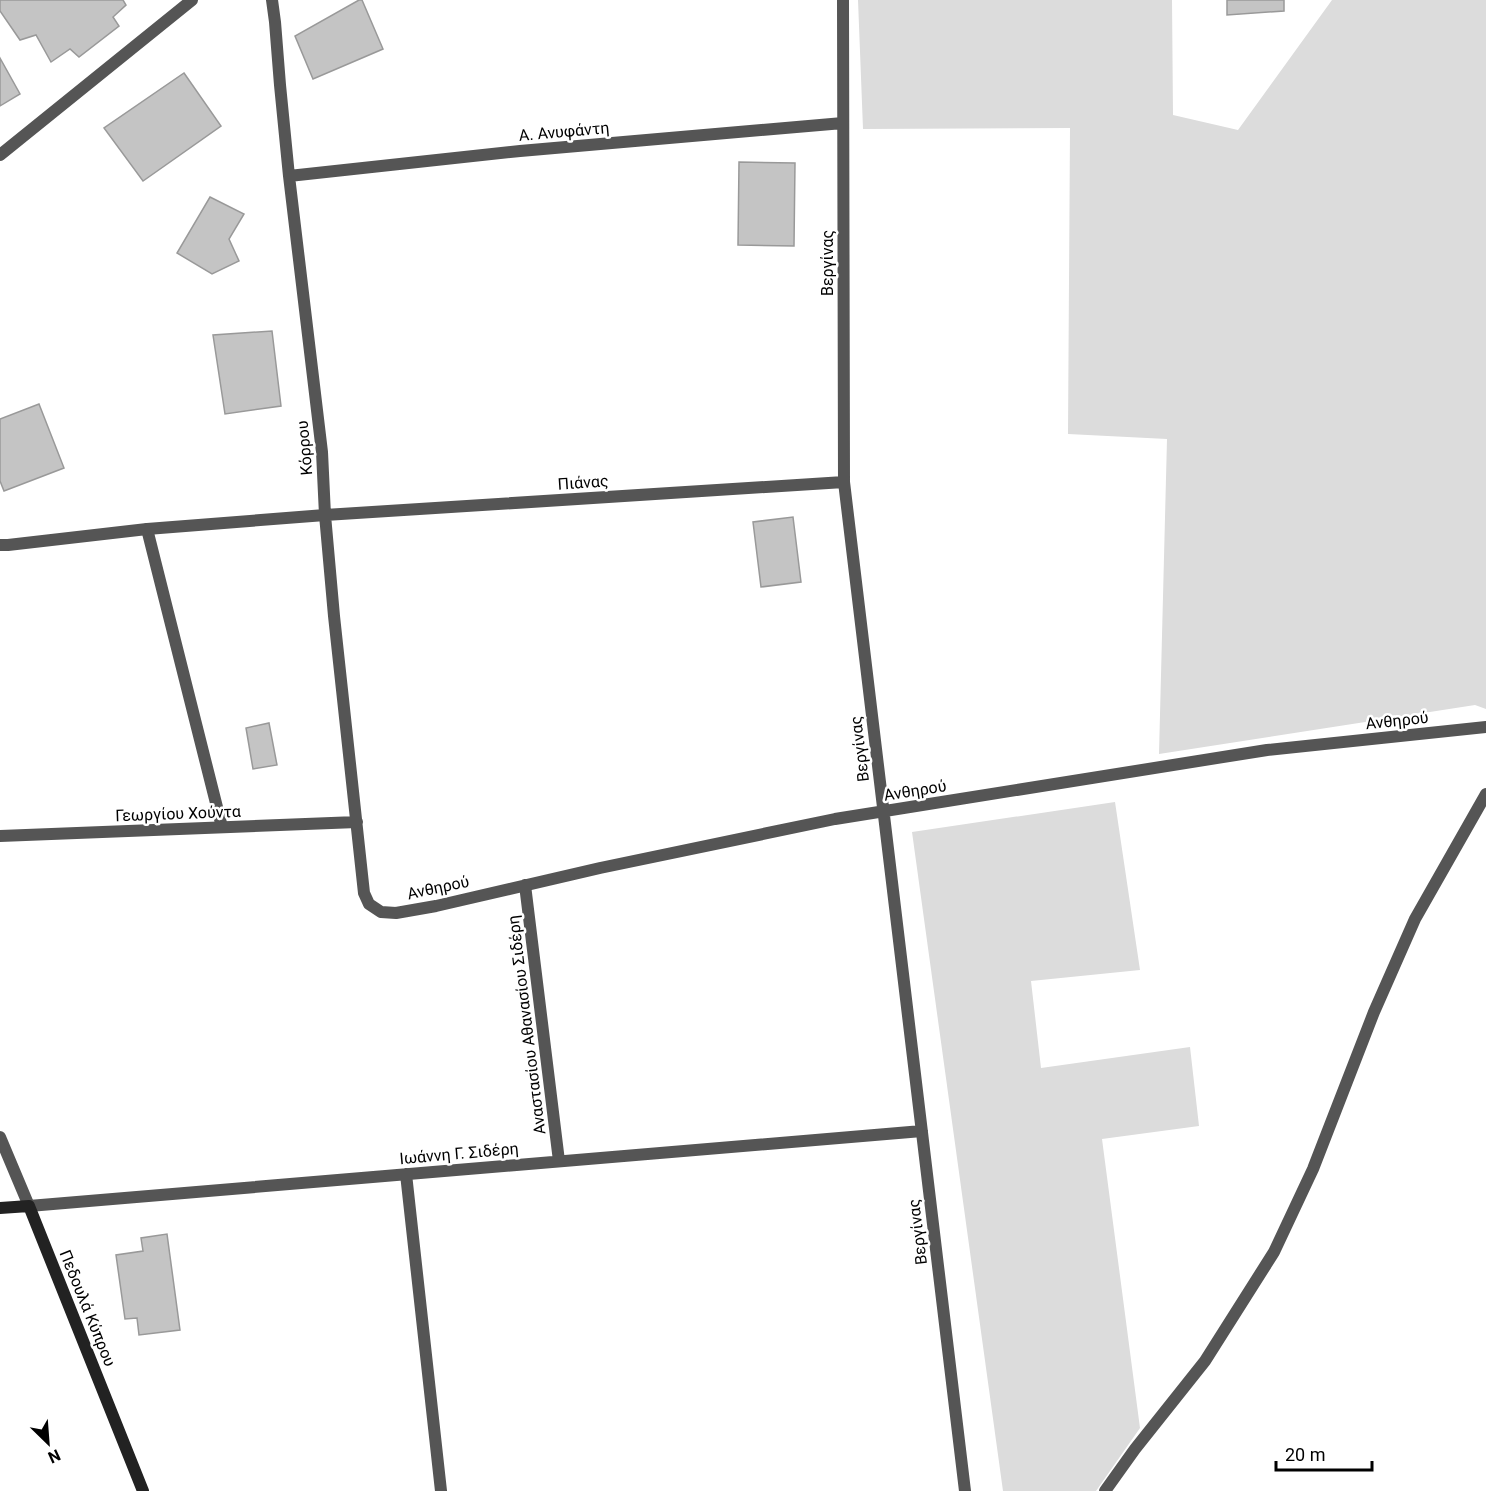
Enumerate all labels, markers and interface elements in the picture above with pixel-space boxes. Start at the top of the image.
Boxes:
street label: Α. Ανυφάντη [518,118,610,145]
street label: Βεργίνας [818,230,837,296]
street label: Κόρρου [293,420,316,476]
street label: Πιάνας [557,471,609,494]
street label: Ανθηρού [1365,708,1429,733]
street label: Βεργίνας [846,715,873,783]
street label: Ανθηρού [883,776,948,805]
street label: Γεωργίου Χούντα [115,802,241,825]
street label: Ανθηρού [405,872,471,903]
street label: Αναστασίου Αθανασίου Σιδέρη [504,914,549,1136]
street label: Ιωάννη Γ. Σιδέρη [399,1139,519,1168]
street label: Βεργίνας [904,1198,931,1266]
street label: Πεδουλά Κύπρου [56,1247,120,1369]
north arrow [18,1413,78,1473]
scale bar [1276,1434,1372,1472]
text: 20 m [1285,1444,1325,1465]
text: N [45,1445,63,1467]

